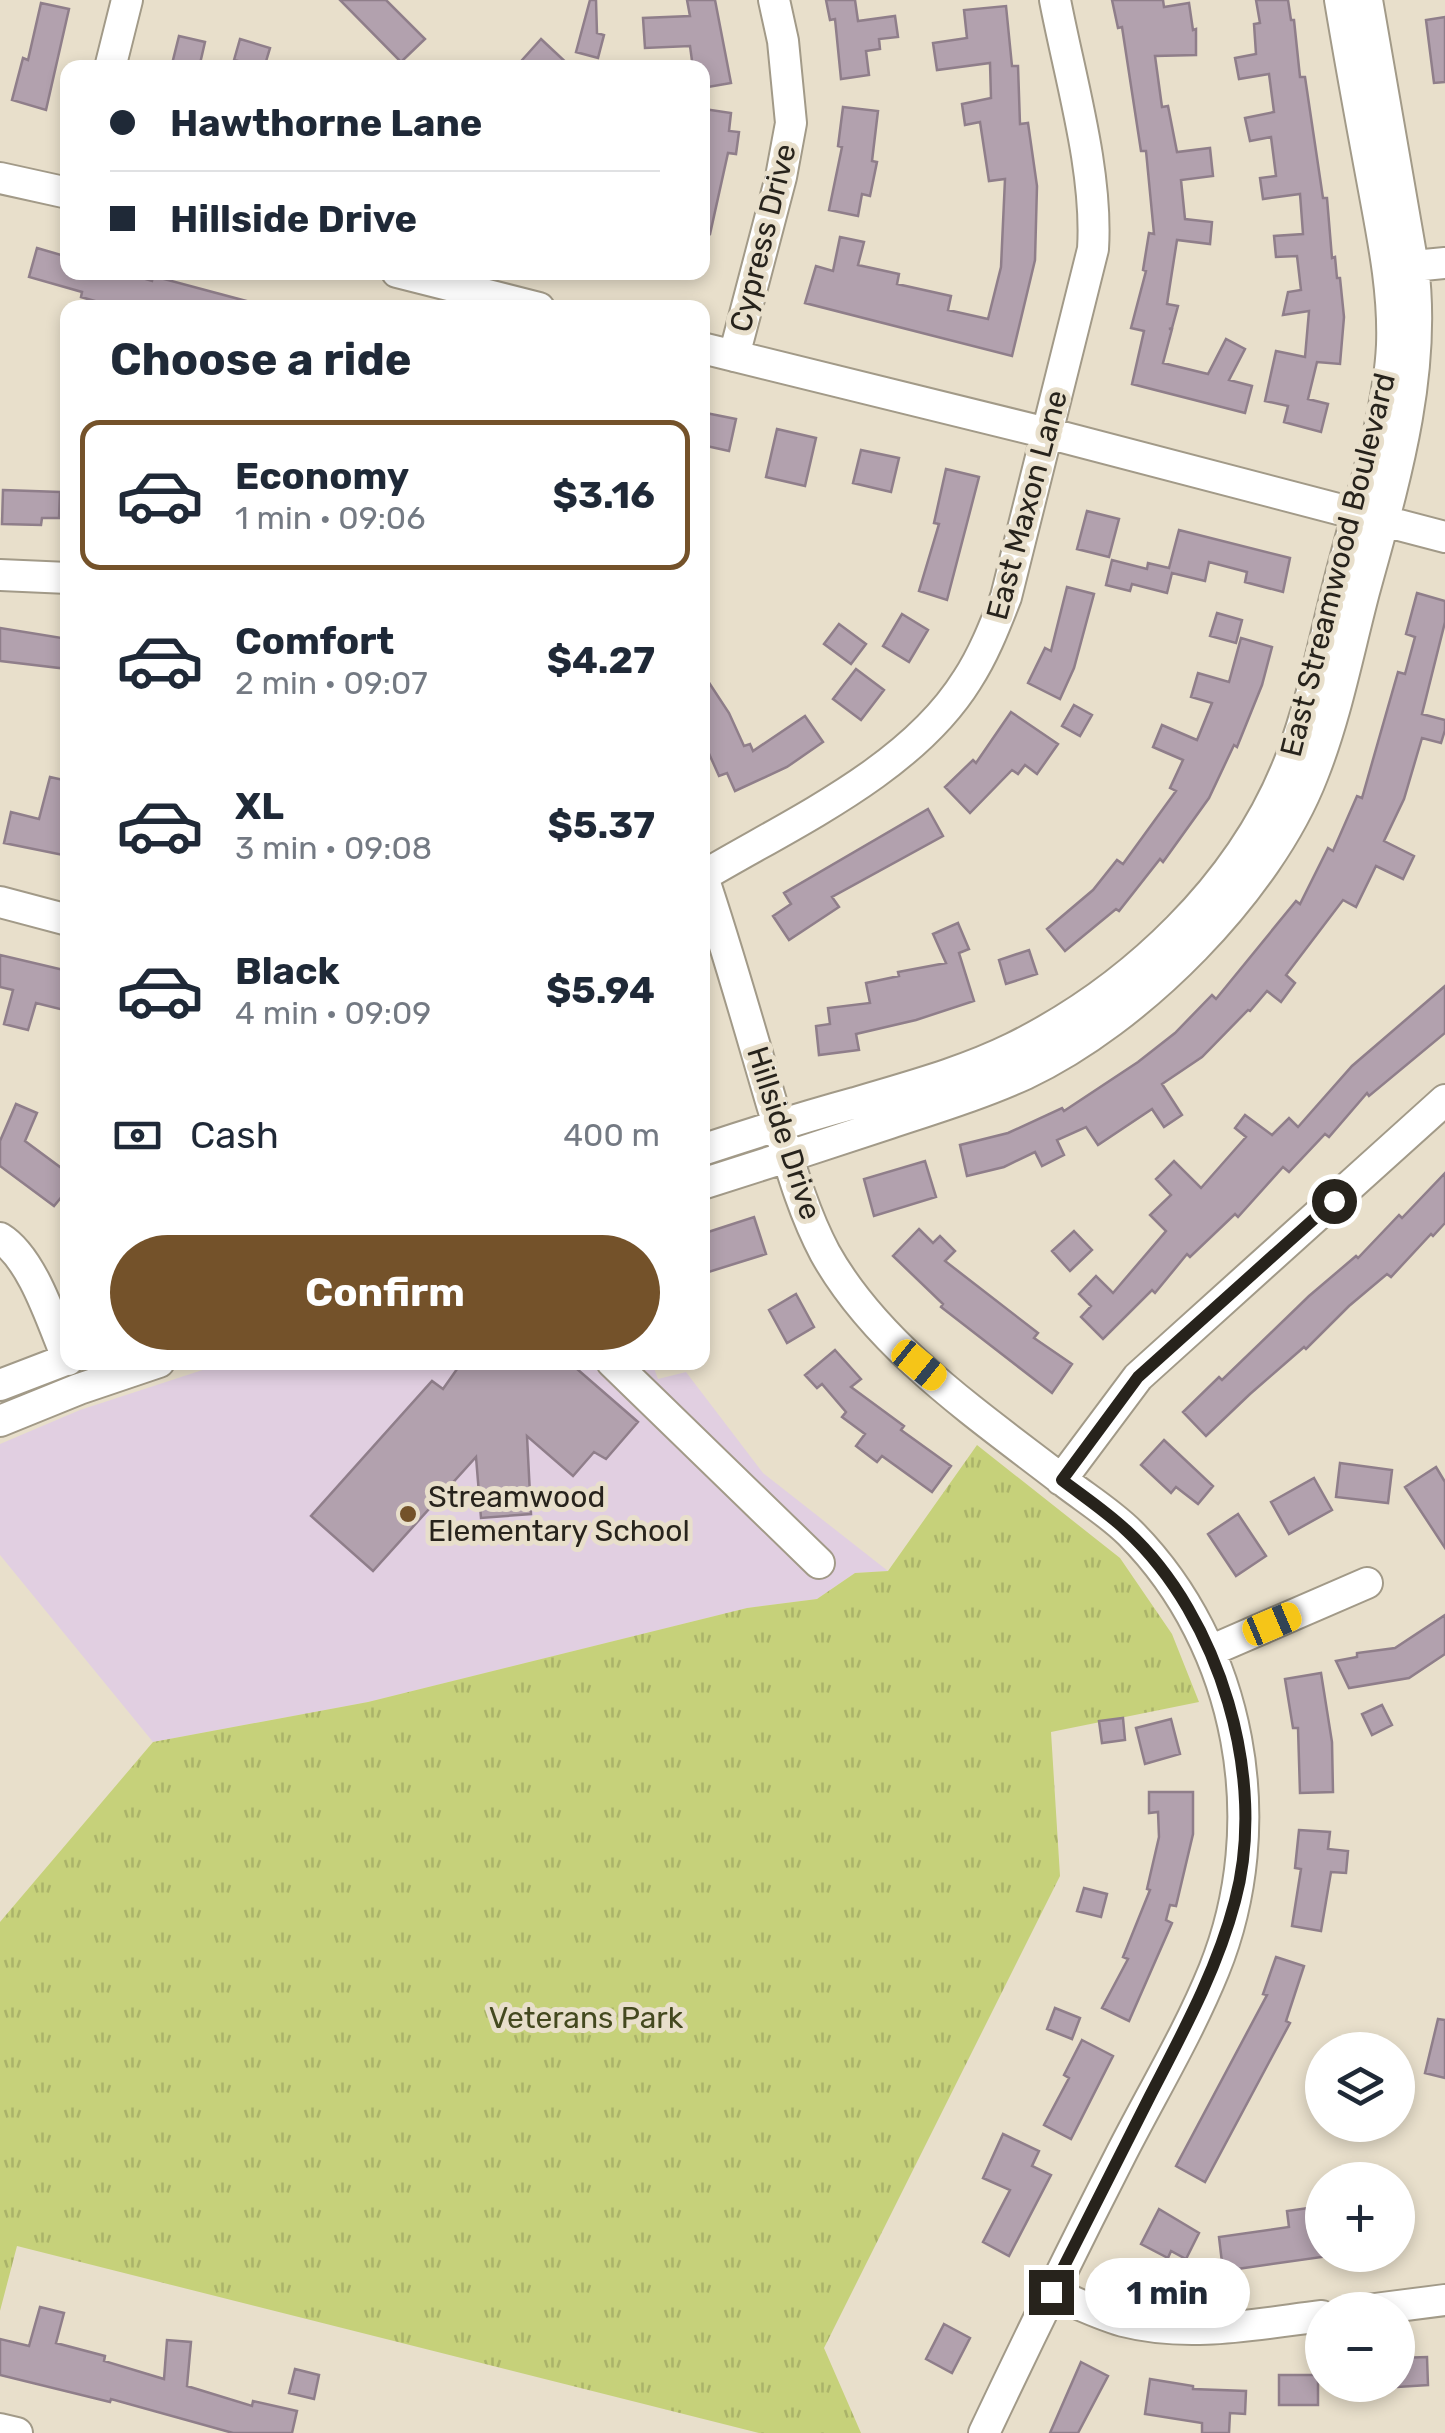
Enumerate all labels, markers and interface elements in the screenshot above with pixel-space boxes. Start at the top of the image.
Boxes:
text: Hawthorne Lane [170,100,482,146]
street label: Cypress Drive [722,140,804,336]
text: Hillside Drive [170,196,417,242]
text: Choose a ride [110,333,412,386]
street label: East Streamwood Boulevard [1273,369,1403,761]
street label: East Maxon Lane [979,386,1075,624]
icon: car [115,450,205,540]
text: Economy [235,453,409,499]
text: $3.16 [553,472,655,518]
text: 1 min · 09:06 [235,499,425,537]
icon: car [115,615,205,705]
text: Comfort [235,618,394,664]
text: $4.27 [547,637,655,683]
text: 2 min · 09:07 [235,664,428,702]
icon: car [115,780,205,870]
text: XL [235,783,284,829]
text: $5.37 [548,802,655,848]
text: 3 min · 09:08 [235,829,432,867]
icon: car [115,945,205,1035]
text: Black [235,948,340,994]
text: $5.94 [546,967,655,1013]
text: 4 min · 09:09 [235,994,431,1032]
street label: Hillside Drive [739,1042,829,1224]
icon: cash [110,1108,165,1163]
text: Cash [190,1112,279,1158]
text: 400 m [563,1116,660,1154]
route start [1312,1179,1357,1224]
button: Confirm [110,1235,660,1350]
car [886,1334,952,1396]
place label: Streamwood Elementary School [428,1479,690,1549]
marker: Streamwood Elementary School [397,1503,419,1525]
car [1239,1598,1305,1650]
park label: Veterans Park [489,2000,684,2036]
map controls [1305,2032,1415,2402]
button: layers [1305,2032,1415,2142]
button: + [1305,2162,1415,2272]
callout: 1 min [1086,2257,1251,2327]
route end [1029,2270,1074,2315]
text: 1 min [1127,2274,1208,2312]
button: − [1305,2292,1415,2402]

